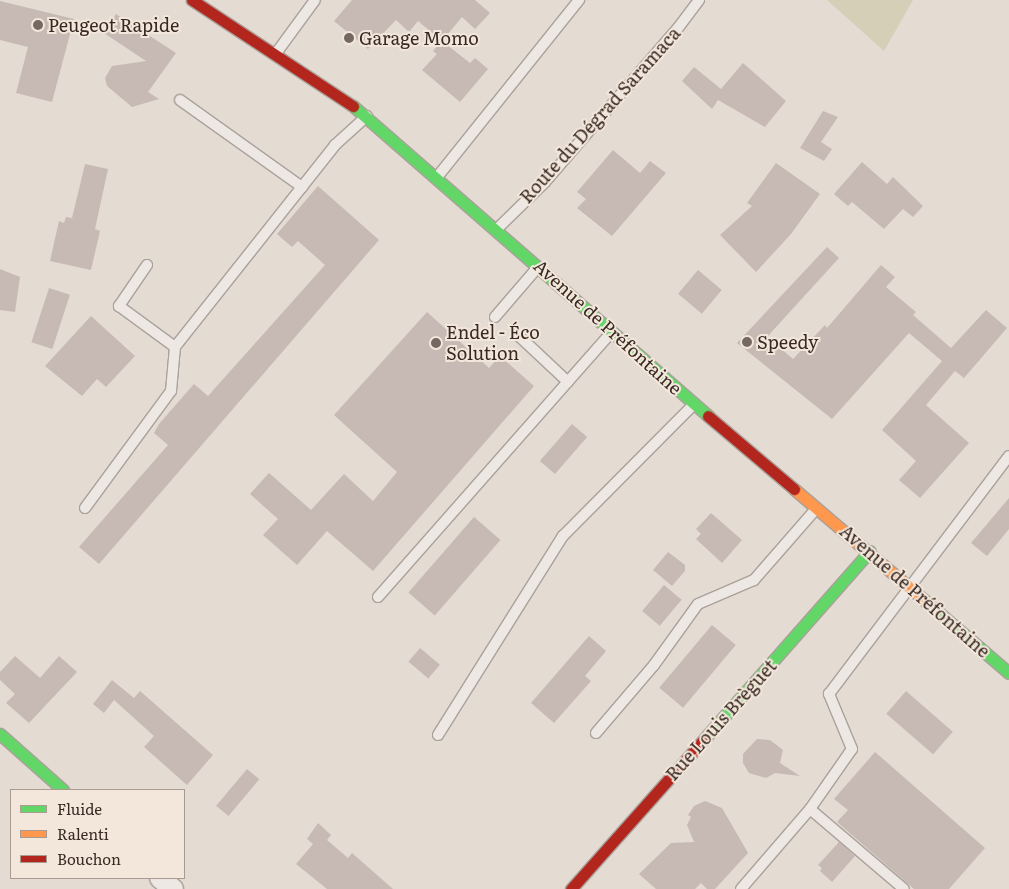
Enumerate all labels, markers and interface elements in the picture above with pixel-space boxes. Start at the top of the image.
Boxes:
place label: Peugeot Rapide [48,14,179,36]
marker: Peugeot Rapide [32,19,44,31]
street label: Route du Dégrad Saramaca [515,22,685,208]
place label: Garage Momo [359,27,479,49]
marker: Garage Momo [343,32,355,44]
street label: Avenue de Préfontaine [530,255,686,399]
place label: Endel - Éco Solution [446,322,540,364]
place label: Speedy [757,331,818,353]
marker: Speedy [741,336,753,348]
marker: Endel - Éco Solution [430,337,442,349]
street label: Avenue de Préfontaine [836,520,994,662]
street label: Rue Louis Brèguet [661,655,781,785]
legend [10,789,185,879]
text: Fluide [57,797,102,820]
text: Ralenti [57,822,109,845]
text: Bouchon [57,847,121,870]

